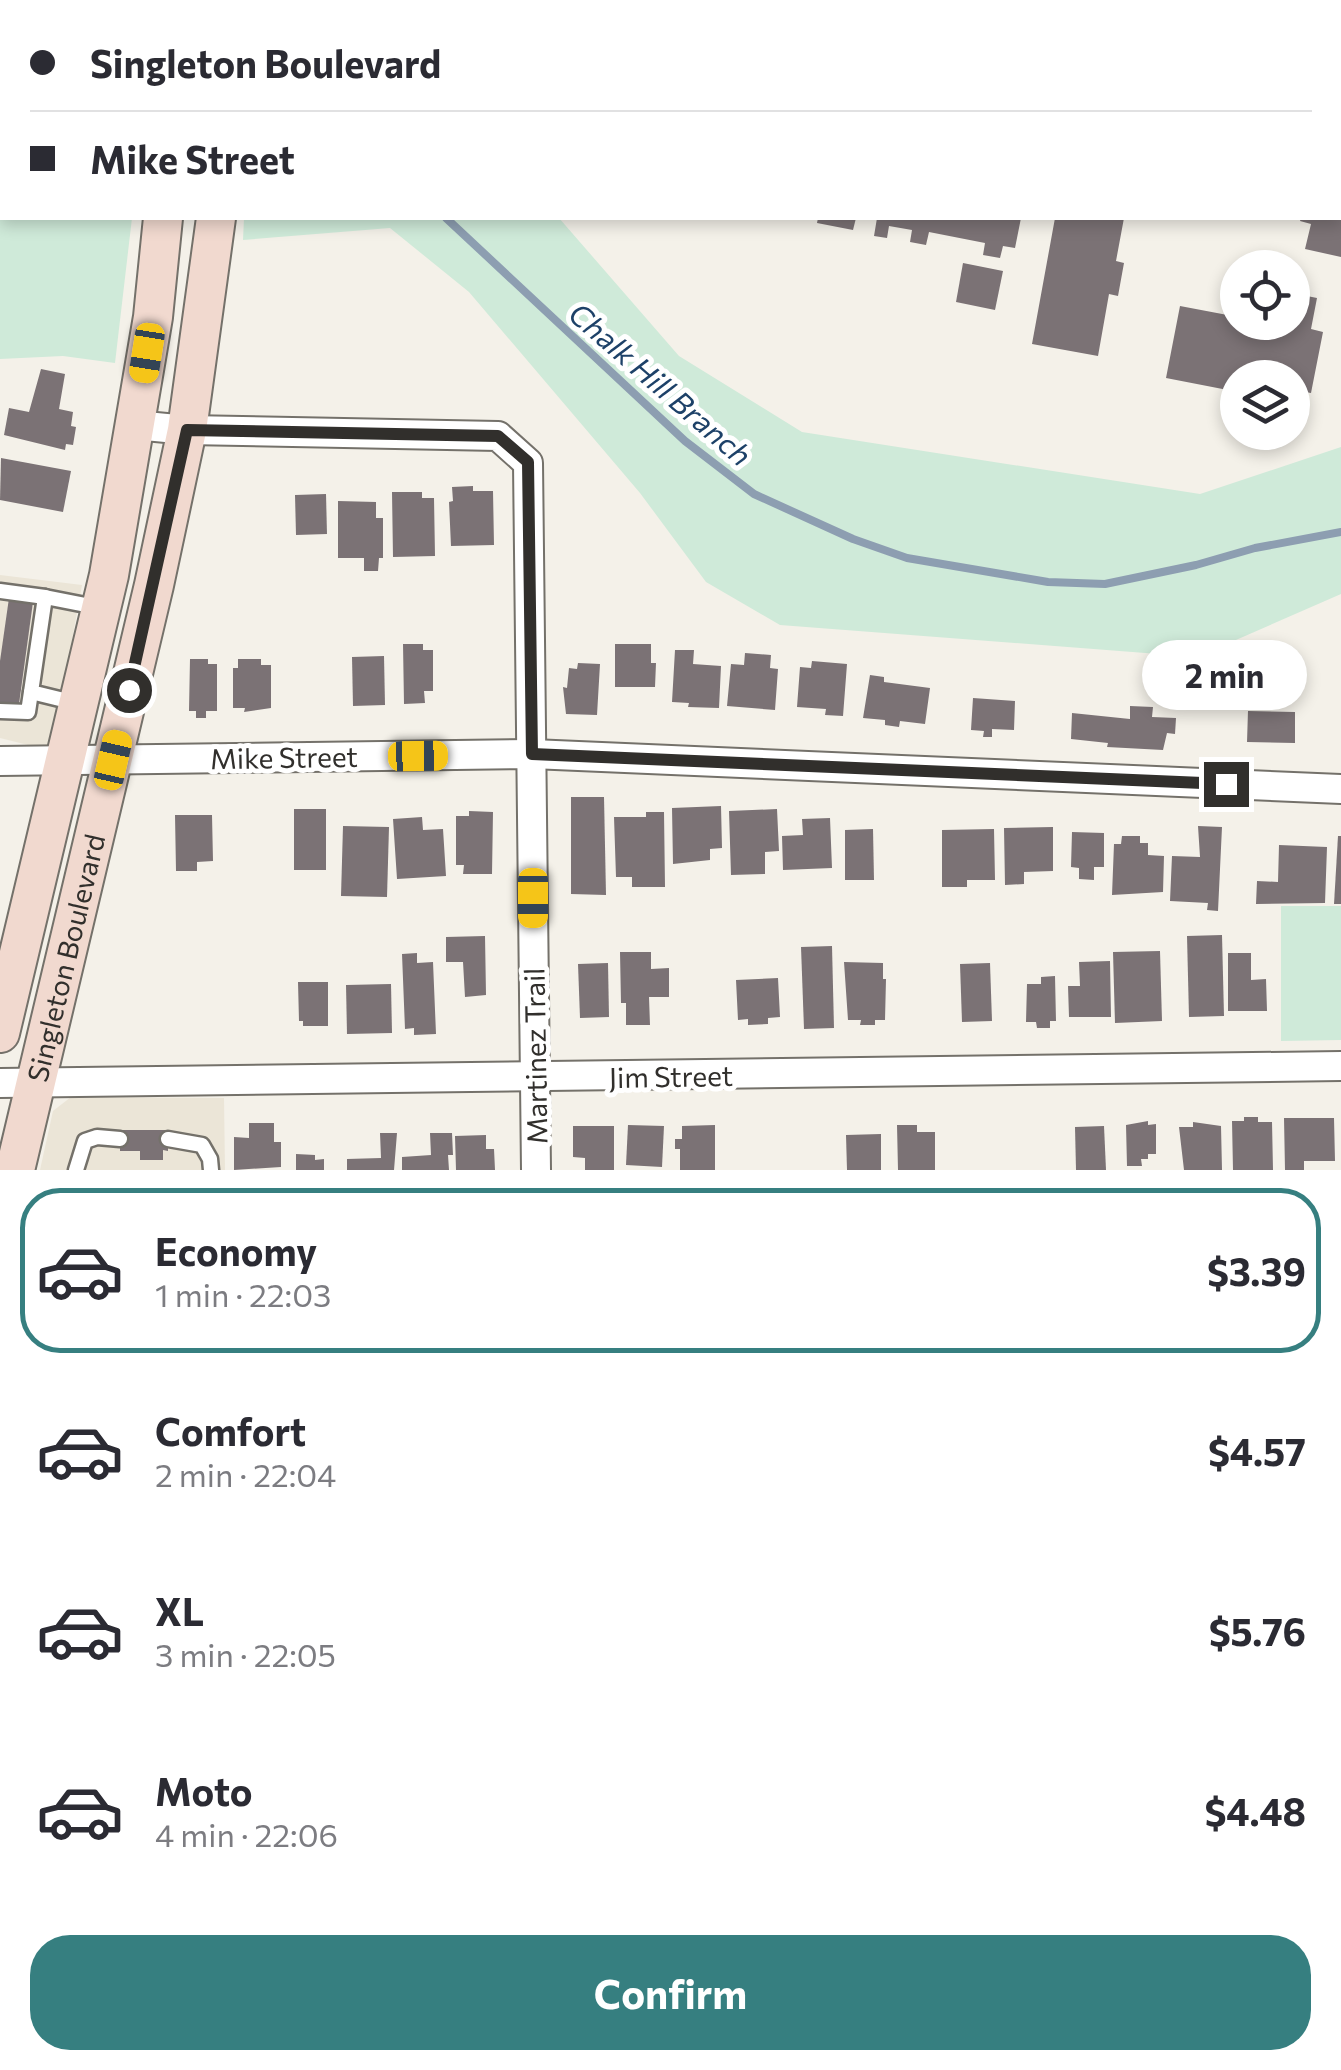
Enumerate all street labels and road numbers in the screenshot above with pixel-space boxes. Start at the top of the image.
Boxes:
street label: Mike Street [210,739,358,775]
street label: Singleton Boulevard [20,831,111,1085]
street label: Martinez Trail [516,967,554,1145]
street label: Jim Street [609,1058,733,1094]

